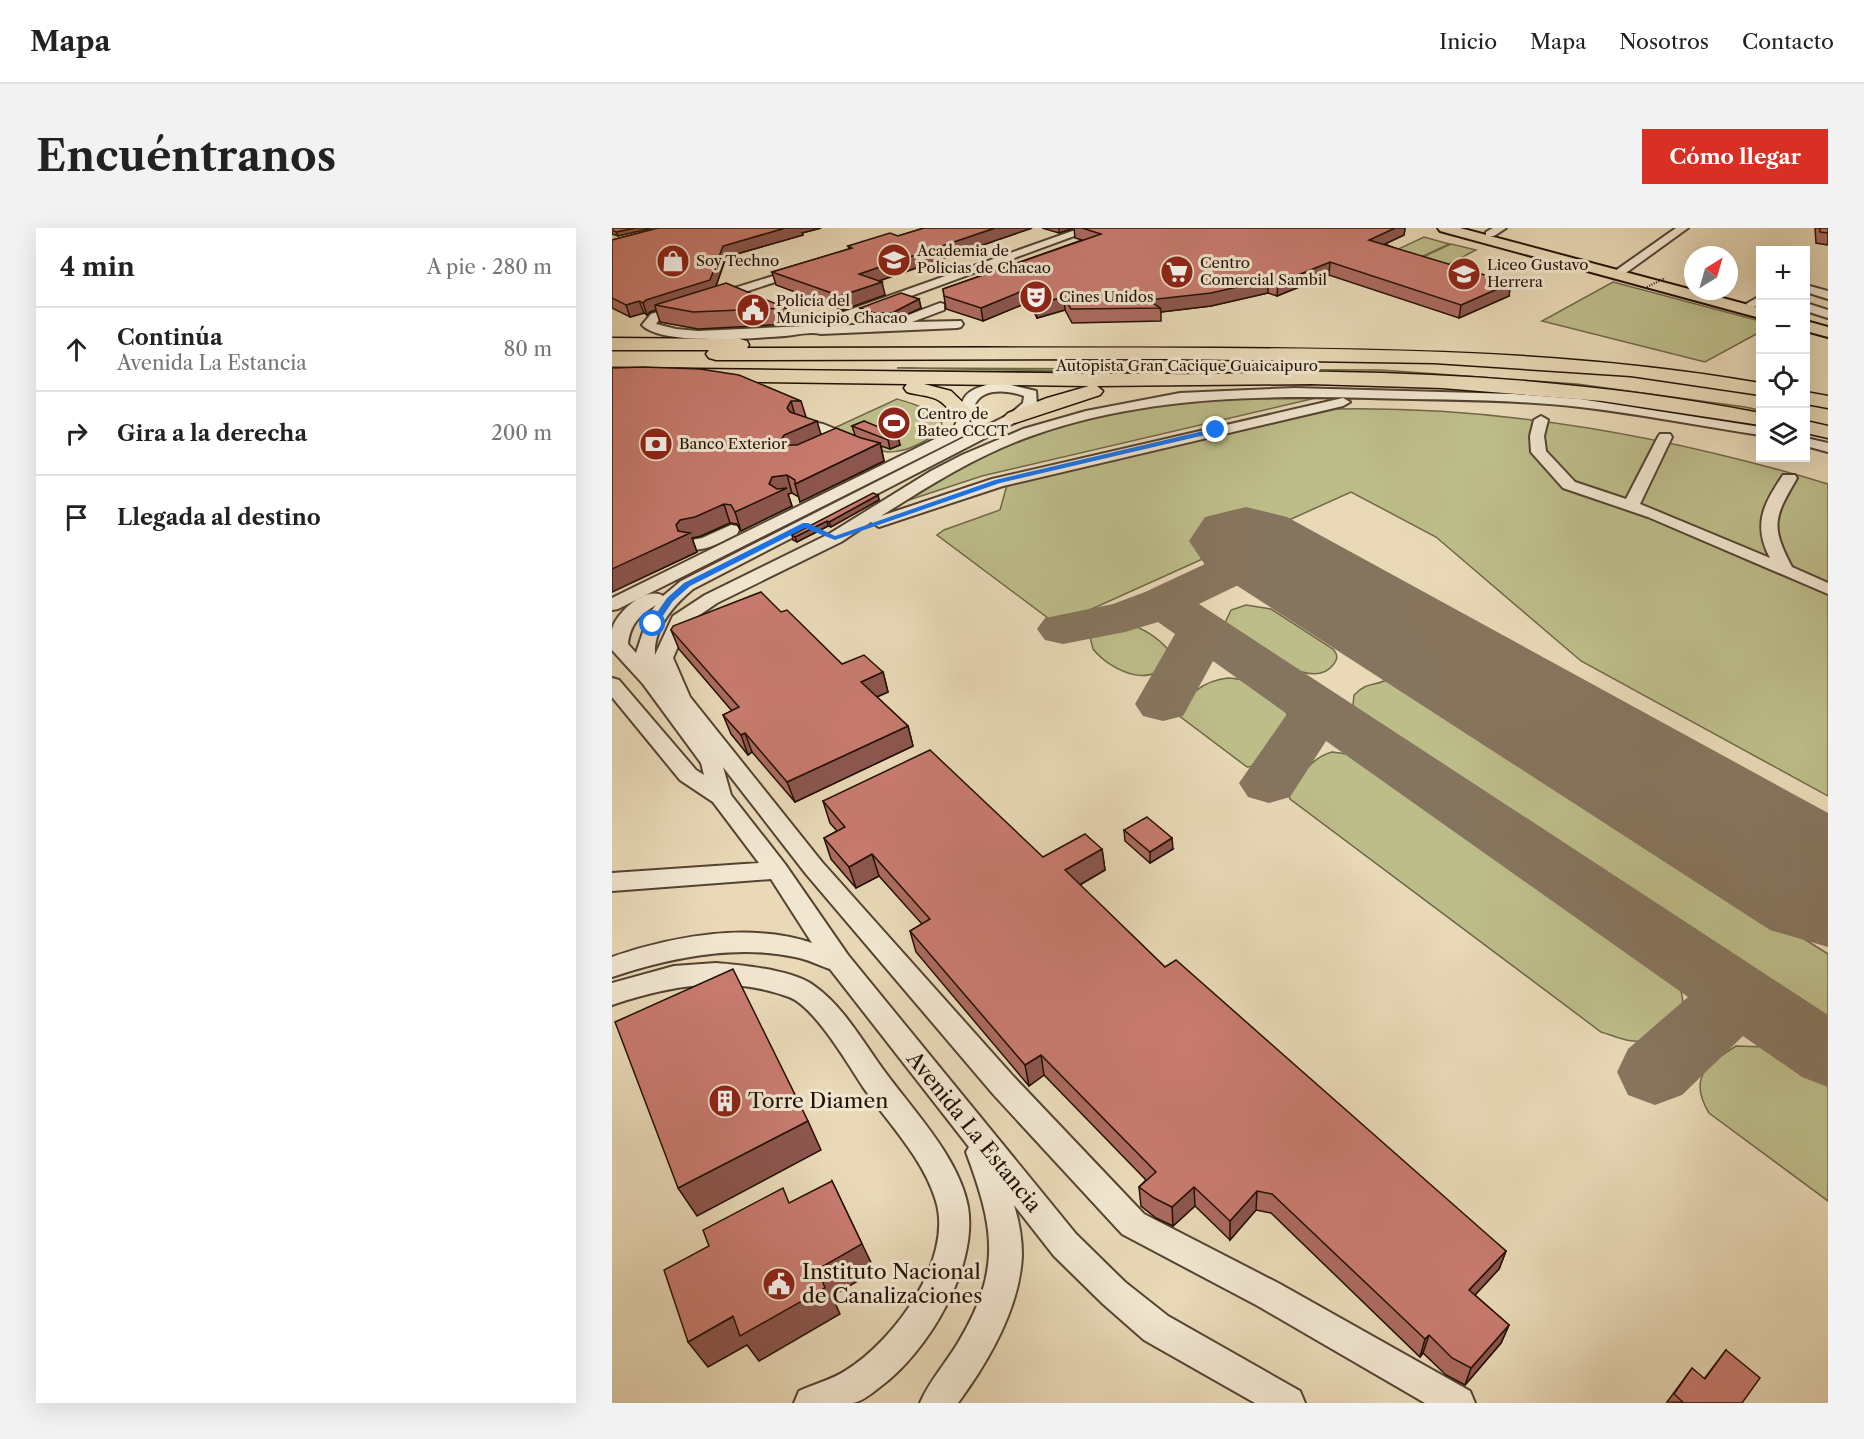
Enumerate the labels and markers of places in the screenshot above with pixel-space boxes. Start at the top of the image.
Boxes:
place label: Academia de Policias de Chacao [916,241,1051,277]
school or university icon: Academia de Policias de Chacao [876,242,912,278]
shop icon: Soy Techno [655,243,691,279]
place label: Soy Techno [696,251,779,270]
place label: Centro Comercial Sambil [1200,253,1327,289]
supermarket icon: Centro Comercial Sambil [1159,254,1195,290]
place label: Liceo Gustavo Herrera [1487,255,1588,291]
school or university icon: Liceo Gustavo Herrera [1446,256,1482,292]
theatre icon: Cines Unidos [1018,279,1054,315]
place label: Cines Unidos [1059,287,1153,306]
place label: Policía del Municipio Chacao [776,291,907,327]
public building icon: Policía del Municipio Chacao [735,292,771,328]
place label: Centro de Bateo CCCT [917,404,1009,440]
sports icon: Centro de Bateo CCCT [876,405,912,441]
bank icon: Banco Exterior [638,426,674,462]
place label: Banco Exterior [679,434,788,453]
building icon: Torre Diamen [707,1083,743,1119]
place label: Torre Diamen [748,1088,888,1113]
place label: Instituto Nacional de Canalizaciones [802,1259,983,1308]
public building icon: Instituto Nacional de Canalizaciones [761,1266,797,1302]

